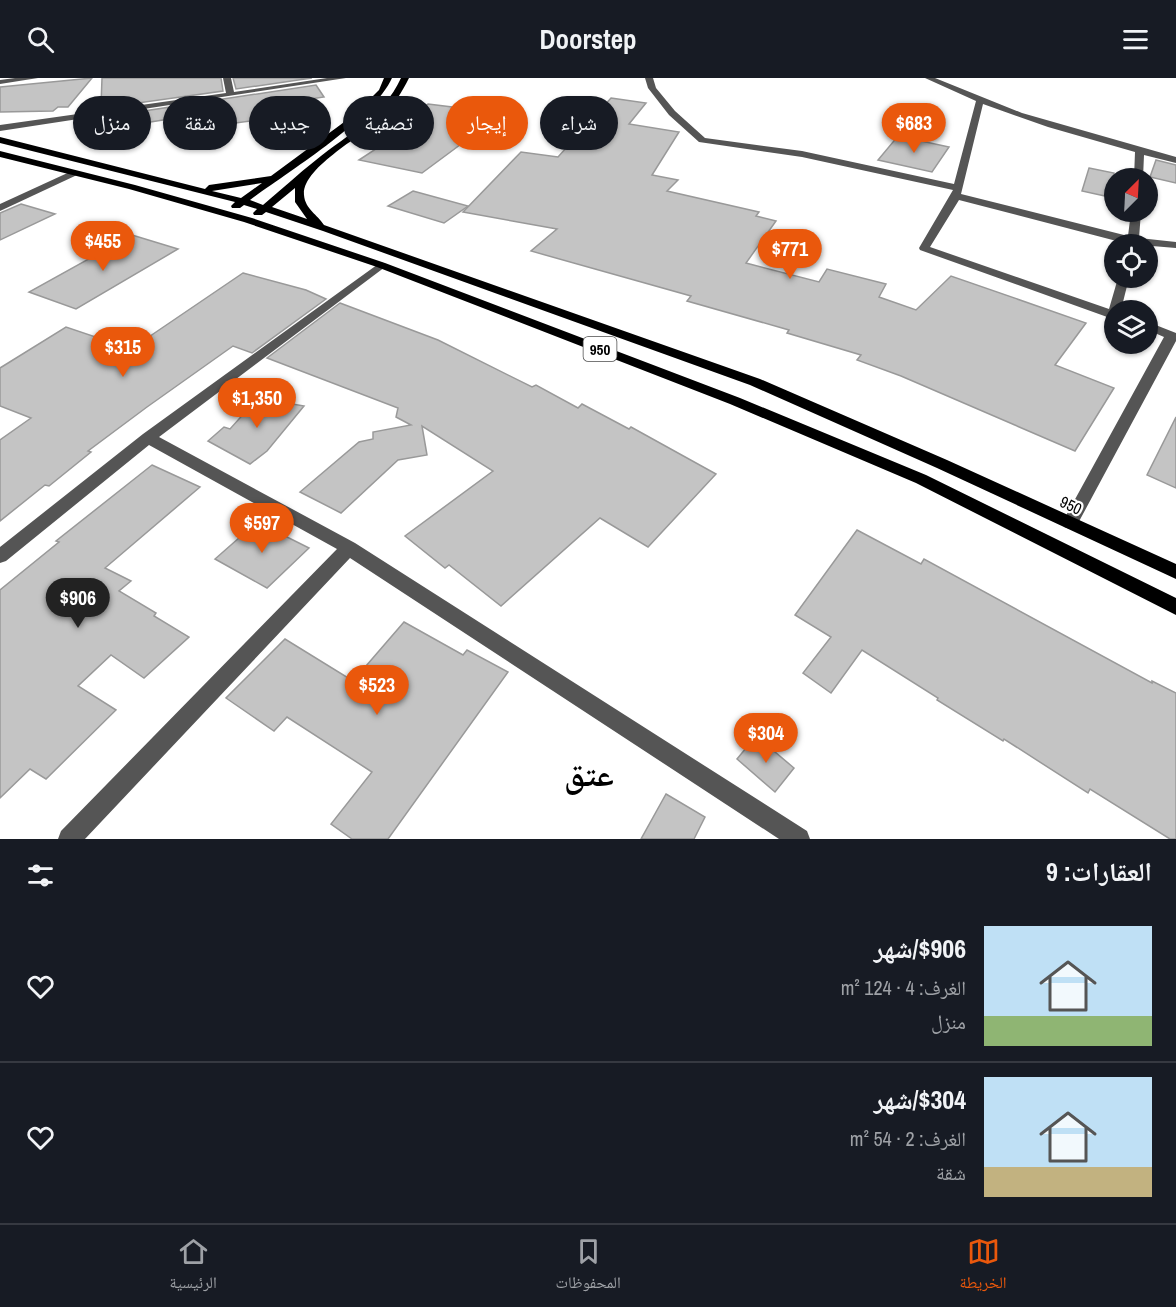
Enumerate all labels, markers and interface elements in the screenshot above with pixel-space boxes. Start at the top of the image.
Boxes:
text: Doorstep [539,21,637,57]
icon: search [24,23,57,56]
icon: menu [1119,23,1152,56]
chip: منزل [73,96,151,150]
chip: شقة [163,96,237,150]
chip: جديد [249,96,331,150]
chip: تصفية [343,96,434,150]
chip: إيجار [446,96,528,150]
chip: شراء [540,96,618,150]
pin: $683 [878,103,950,154]
text: $683 [896,109,932,136]
north arrow [1104,168,1158,222]
map controls [1104,168,1158,354]
pin: $455 [67,221,139,272]
text: $455 [85,227,121,254]
pin: $771 [754,229,826,280]
button: locate [1104,234,1158,288]
text: $771 [772,235,808,262]
button: layers [1104,300,1158,354]
pin: $315 [87,327,159,378]
text: $315 [105,333,141,360]
road number: 950 [584,337,616,361]
pin: $1,350 [208,378,306,429]
text: $1,350 [232,384,282,411]
street label: 950 [1056,490,1086,520]
pin: $597 [226,503,298,554]
text: $597 [244,509,280,536]
pin: $906 [42,578,114,629]
text: $906 [60,584,96,611]
pin: $523 [341,665,413,716]
text: $523 [359,671,395,698]
pin: $304 [730,713,802,764]
text: $304 [748,719,784,746]
district label: عتق [564,752,614,796]
text: العقارات: 9 [1046,854,1152,889]
icon: filters [24,859,57,892]
text: $906/شهر [874,931,966,966]
icon: home [1032,950,1104,1022]
icon: heart [24,970,57,1003]
text: الغرف: 4 · 124 m² [841,974,966,1001]
text: منزل [931,1008,966,1035]
text: $304/شهر [874,1082,966,1117]
icon: home [1032,1101,1104,1173]
icon: heart [24,1121,57,1154]
text: الغرف: 2 · 54 m² [850,1125,966,1152]
text: شقة [936,1159,966,1186]
tab: الرئيسية [169,1235,217,1298]
tab: المحفوظات [556,1235,621,1298]
tab: الخريطة [960,1235,1007,1298]

